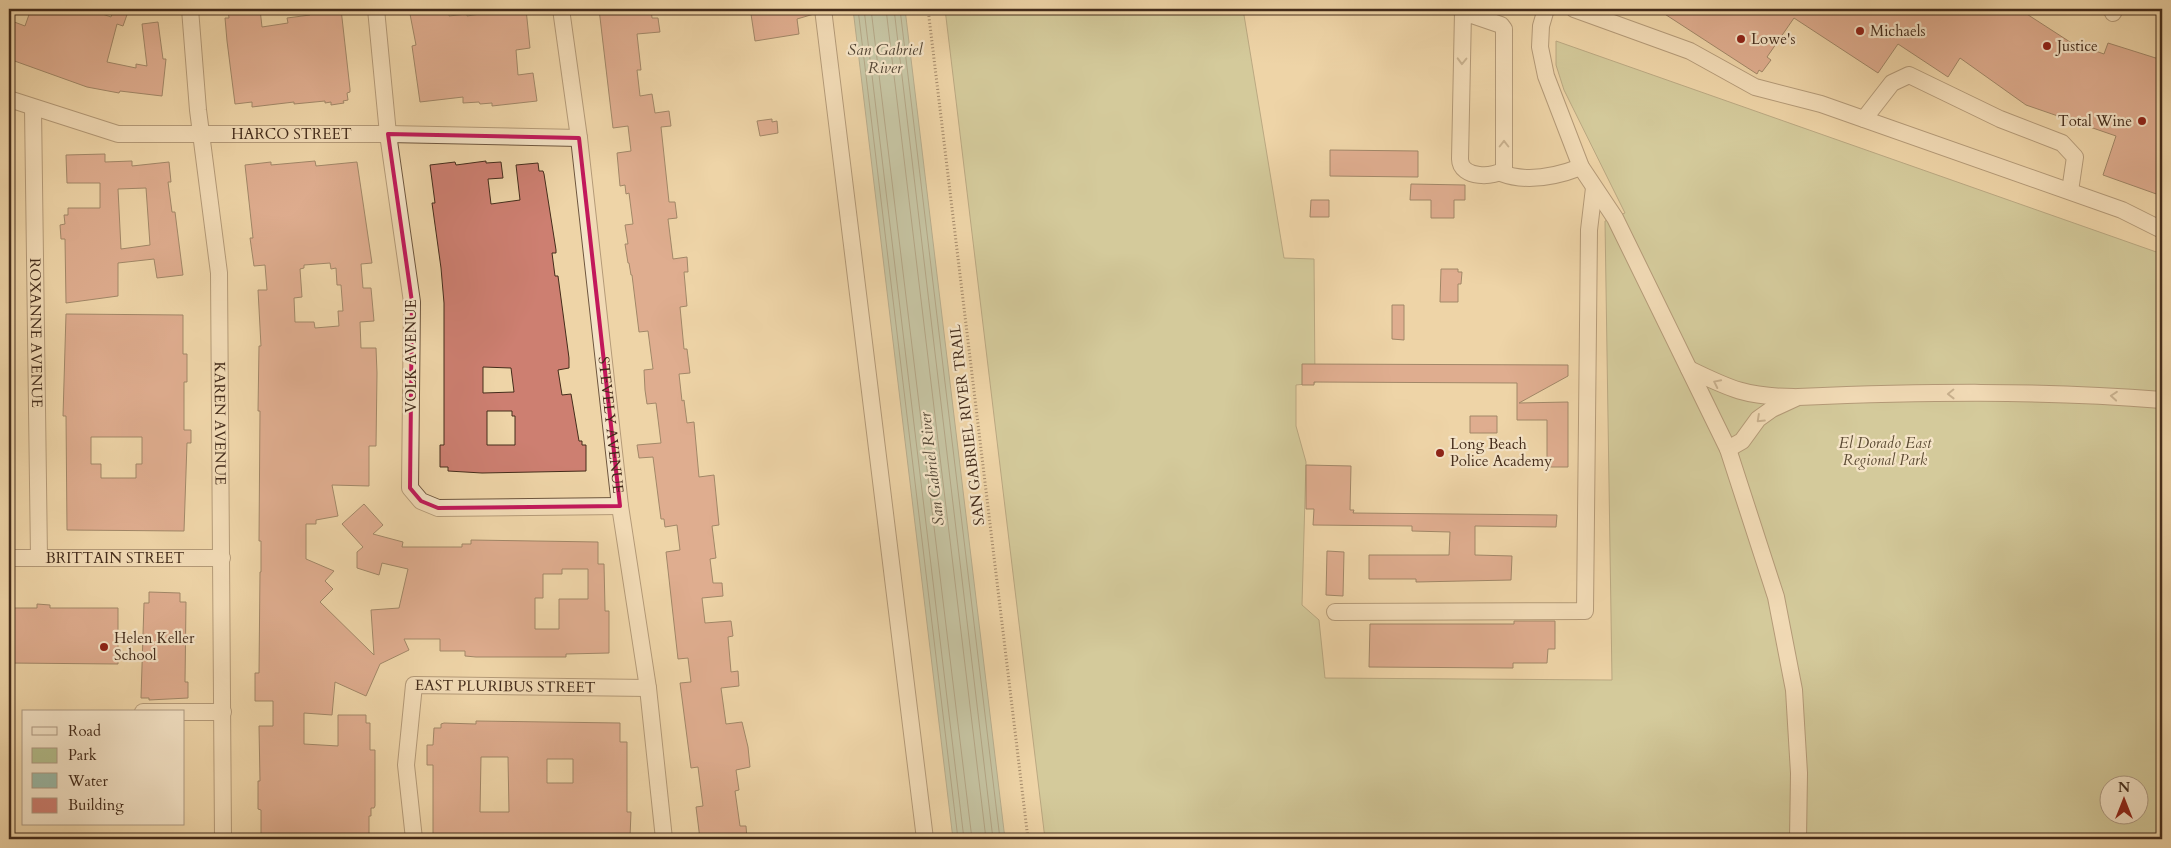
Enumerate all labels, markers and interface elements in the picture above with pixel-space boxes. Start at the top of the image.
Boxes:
place label: Michaels [1870,21,1926,41]
marker: Michaels [1854,25,1866,37]
place label: Lowe's [1751,29,1795,49]
marker: Lowe's [1735,33,1747,45]
place label: Justice [2055,36,2098,56]
water label: San Gabriel River [847,39,923,79]
marker: Justice [2041,40,2053,52]
one-way arrow [1457,57,1467,65]
place label: Total Wine [2058,111,2132,131]
marker: Total Wine [2136,115,2148,127]
street label: HARCO STREET [231,124,352,144]
one-way arrow [1499,140,1509,148]
street label: ROXANNE AVENUE [25,258,47,408]
street label: VOLK AVENUE [401,299,421,413]
street label: SAN GABRIEL RIVER TRAIL [945,323,989,527]
street label: STEVELY AVENUE [593,355,629,494]
street label: KAREN AVENUE [210,361,230,485]
one-way arrow [1713,378,1722,389]
one-way arrow [1947,389,1954,399]
one-way arrow [2109,390,2117,401]
water label: San Gabriel River [914,410,950,527]
one-way arrow [1757,413,1766,422]
park label: El Dorado East Regional Park [1839,433,1932,470]
place label: Long Beach Police Academy [1450,434,1552,471]
marker: Long Beach Police Academy [1434,447,1446,459]
street label: BRITTAIN STREET [46,548,184,568]
place label: Helen Keller School [114,628,195,665]
marker: Helen Keller School [98,641,110,653]
street label: EAST PLURIBUS STREET [415,675,596,697]
legend [22,710,185,826]
text: Road [68,721,101,741]
text: Park [68,745,97,765]
text: Water [67,771,109,791]
north arrow [2098,776,2148,826]
text: N [2118,778,2130,797]
text: Building [68,795,124,815]

